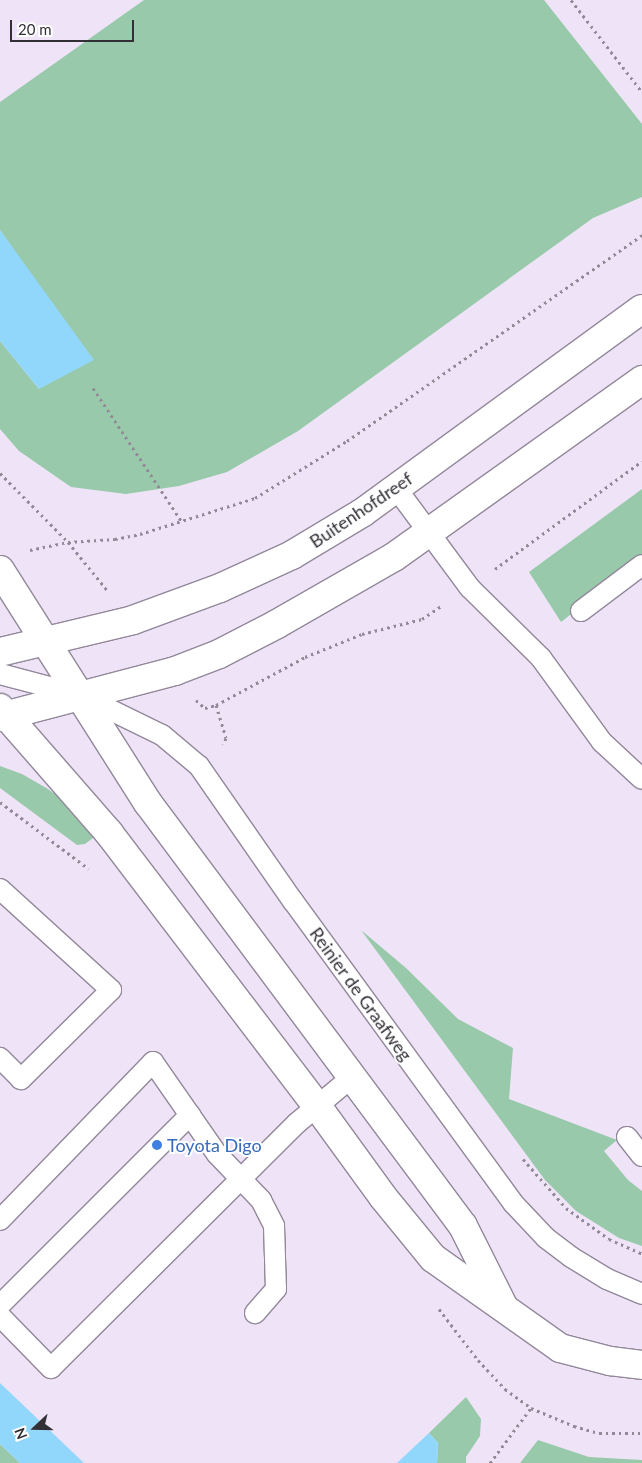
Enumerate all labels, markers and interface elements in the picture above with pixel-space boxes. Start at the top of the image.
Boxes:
scale bar [12,10,136,42]
text: 20 m [18,20,52,38]
street label: Buitenhofdreef [306,468,416,552]
street label: Reinier de Graafweg [305,923,417,1065]
place label: Toyota Digo [167,1134,262,1156]
marker: Toyota Digo [151,1139,163,1151]
north arrow [10,1403,60,1453]
text: N [11,1425,30,1442]

